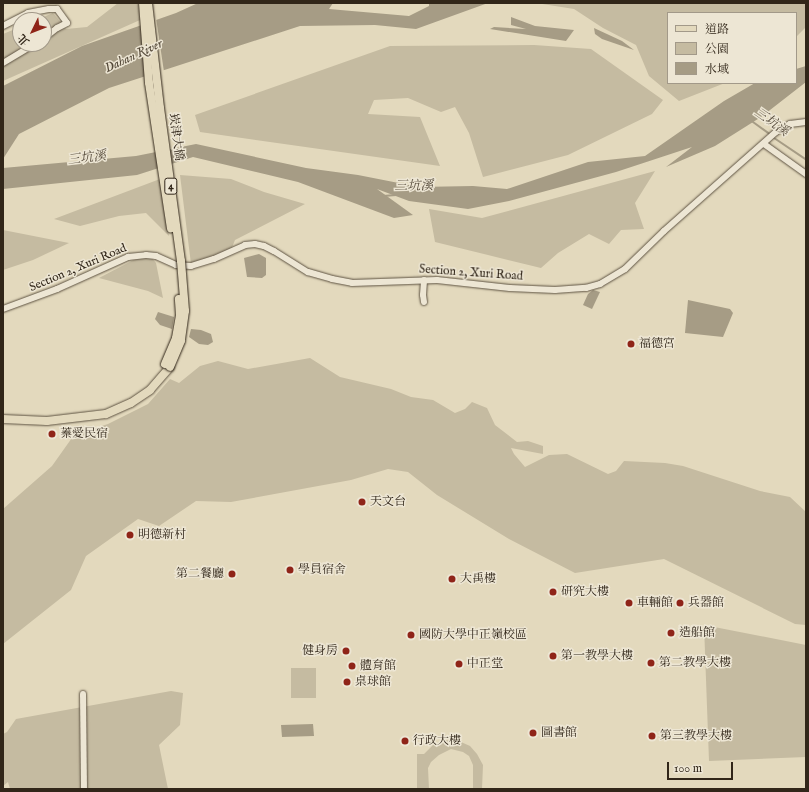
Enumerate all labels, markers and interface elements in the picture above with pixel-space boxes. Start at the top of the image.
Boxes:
north arrow [12,12,52,52]
legend [667,12,797,84]
text: 道路 [705,22,729,37]
text: 北 [15,31,33,48]
water label: Dahan River [103,37,165,77]
text: 公園 [705,42,729,57]
text: 水域 [705,62,729,77]
water label: 三坑溪 [751,105,791,141]
street label: 崁津大橋 [166,112,186,162]
water label: 三坑溪 [67,149,107,169]
road number: 4 [164,177,178,195]
water label: 三坑溪 [394,179,434,195]
street label: Section 2, Xuri Road [27,241,129,295]
street label: Section 2, Xuri Road [419,262,523,284]
place label: 福德宮 [639,337,675,351]
marker: 福德宮 [626,339,636,349]
place label: 蓁愛民宿 [60,427,108,441]
marker: 蓁愛民宿 [47,429,57,439]
place label: 天文台 [370,495,406,509]
marker: 天文台 [357,497,367,507]
place label: 明德新村 [138,528,186,542]
marker: 明德新村 [125,530,135,540]
place label: 學員宿舍 [298,563,346,577]
marker: 學員宿舍 [285,565,295,575]
place label: 第二餐廳 [176,567,224,581]
marker: 第二餐廳 [227,569,237,579]
place label: 大禹樓 [460,572,496,586]
marker: 大禹樓 [447,574,457,584]
place label: 研究大樓 [561,585,609,599]
marker: 研究大樓 [548,587,558,597]
place label: 車輛館 [637,596,673,610]
place label: 兵器館 [688,596,724,610]
marker: 車輛館 [624,598,634,608]
marker: 兵器館 [675,598,685,608]
place label: 造船館 [679,626,715,640]
place label: 國防大學中正嶺校區 [419,628,527,642]
marker: 造船館 [666,628,676,638]
marker: 國防大學中正嶺校區 [406,630,416,640]
place label: 健身房 [302,644,338,658]
marker: 健身房 [341,646,351,656]
place label: 第一教學大樓 [561,649,633,663]
marker: 第一教學大樓 [548,651,558,661]
place label: 第二教學大樓 [659,656,731,670]
place label: 中正堂 [467,657,503,671]
marker: 第二教學大樓 [646,658,656,668]
place label: 體育館 [360,659,396,673]
marker: 中正堂 [454,659,464,669]
marker: 體育館 [347,661,357,671]
place label: 桌球館 [355,675,391,689]
marker: 桌球館 [342,677,352,687]
place label: 圖書館 [541,726,577,740]
marker: 圖書館 [528,728,538,738]
place label: 第三教學大樓 [660,729,732,743]
marker: 第三教學大樓 [647,731,657,741]
place label: 行政大樓 [413,734,461,748]
marker: 行政大樓 [400,736,410,746]
scale bar [669,754,735,780]
text: 100 m [674,761,702,776]

